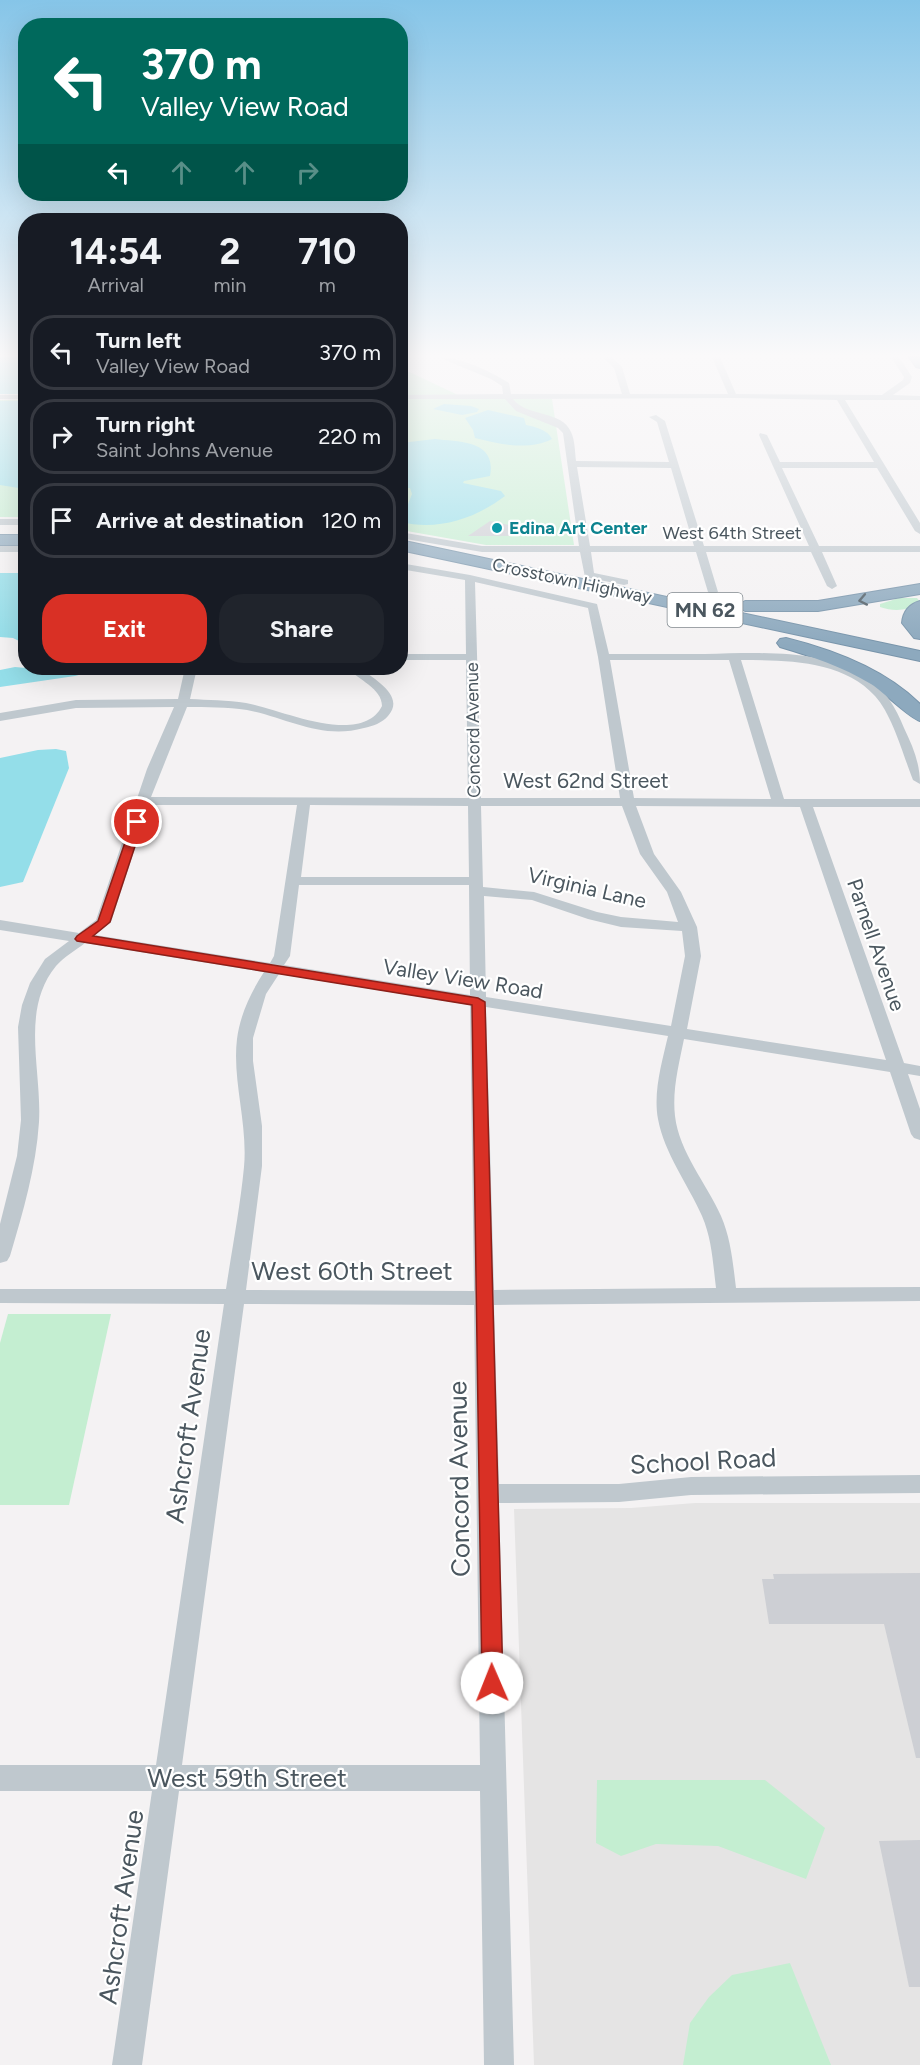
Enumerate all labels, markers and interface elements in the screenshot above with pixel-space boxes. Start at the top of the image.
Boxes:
text: 370 m [141,39,262,90]
icon: left [42,42,120,120]
text: Valley View Road [141,90,349,123]
icon: left [102,156,135,189]
icon: ahead [165,156,198,189]
icon: ahead [228,156,261,189]
icon: right [291,156,324,189]
text: 14:54 [70,230,162,273]
text: 2 [220,230,240,273]
text: 710 [298,230,356,273]
text: Arrival [88,273,144,297]
text: min [214,273,246,297]
text: m [319,273,336,297]
text: Turn left [96,327,182,354]
icon: left [45,336,78,369]
text: 370 m [319,339,381,366]
text: Valley View Road [96,354,250,378]
text: Turn right [96,411,195,438]
icon: right [45,420,78,453]
text: 220 m [318,423,381,450]
text: Saint Johns Avenue [96,438,273,462]
icon: arrive [45,504,78,537]
text: Arrive at destination [96,507,304,534]
text: 120 m [322,507,381,534]
place label: Edina Art Center [509,517,648,539]
marker: Edina Art Center [490,521,504,535]
street label: West 64th Street [662,522,802,544]
street label: Crosstown Highway [490,553,654,609]
road number: MN 62 [668,593,742,627]
one-way arrow [858,593,868,606]
button: Exit [42,594,207,663]
button: Share [219,594,384,663]
street label: Concord Avenue [461,662,485,798]
street label: West 62nd Street [503,768,669,793]
pin [111,796,162,847]
icon: arrive [120,805,153,838]
street label: Virginia Lane [525,862,649,913]
street label: Parnell Avenue [842,875,911,1014]
street label: Valley View Road [381,954,545,1003]
street label: West 60th Street [251,1255,453,1287]
street label: Ashcroft Avenue [159,1327,217,1525]
street label: Concord Avenue [441,1381,477,1577]
street label: School Road [629,1441,777,1481]
position arrow [460,1651,524,1715]
street label: West 59th Street [147,1762,347,1794]
street label: Ashcroft Avenue [92,1808,150,2006]

